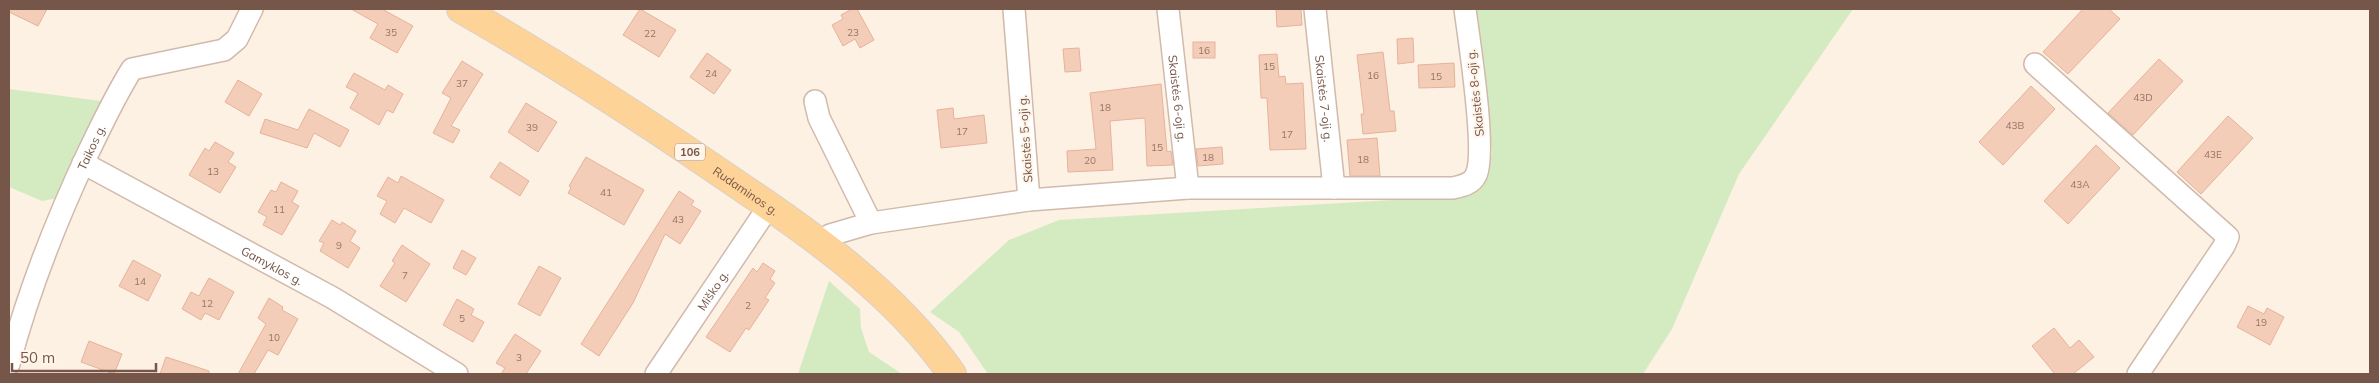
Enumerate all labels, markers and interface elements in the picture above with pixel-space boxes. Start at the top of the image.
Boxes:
house number: 35 [385,26,397,39]
house number: 23 [847,26,859,39]
house number: 22 [644,27,656,40]
house number: 16 [1198,44,1210,57]
street label: Skaistės 8-oji g. [1463,49,1487,137]
street label: Skaistės 6-oji g. [1166,54,1190,143]
street label: Skaistės 7-oji g. [1312,54,1337,143]
house number: 15 [1263,60,1275,73]
house number: 24 [705,67,717,80]
house number: 16 [1367,69,1379,82]
house number: 15 [1430,70,1442,83]
house number: 37 [456,77,468,90]
house number: 43D [2133,91,2153,104]
street label: Skaistės 5-oji g. [1014,95,1036,183]
house number: 18 [1099,101,1111,114]
house number: 43B [2006,119,2025,132]
house number: 39 [526,121,538,134]
street label: Taikos g. [74,122,108,172]
house number: 17 [956,125,968,138]
house number: 17 [1281,128,1293,141]
house number: 15 [1151,141,1163,154]
road number: 106 [675,144,705,160]
house number: 43E [2204,148,2222,161]
house number: 18 [1202,151,1214,164]
house number: 18 [1357,153,1369,166]
house number: 20 [1084,154,1096,167]
street label: Rudaminos g. [710,163,782,218]
house number: 13 [207,165,219,178]
house number: 43A [2070,178,2090,191]
house number: 41 [600,186,612,199]
house number: 11 [273,203,285,216]
house number: 43 [672,213,684,226]
house number: 9 [336,239,342,252]
street label: Gamyklos g. [239,242,306,288]
street label: Miško g. [694,267,731,313]
house number: 7 [402,269,408,282]
house number: 14 [134,275,146,288]
house number: 12 [201,297,213,310]
house number: 2 [745,299,751,312]
house number: 5 [459,312,465,325]
house number: 19 [2255,316,2267,329]
house number: 10 [268,331,280,344]
scale bar [12,340,156,372]
text: 50 m [20,348,55,367]
house number: 3 [516,351,522,364]

